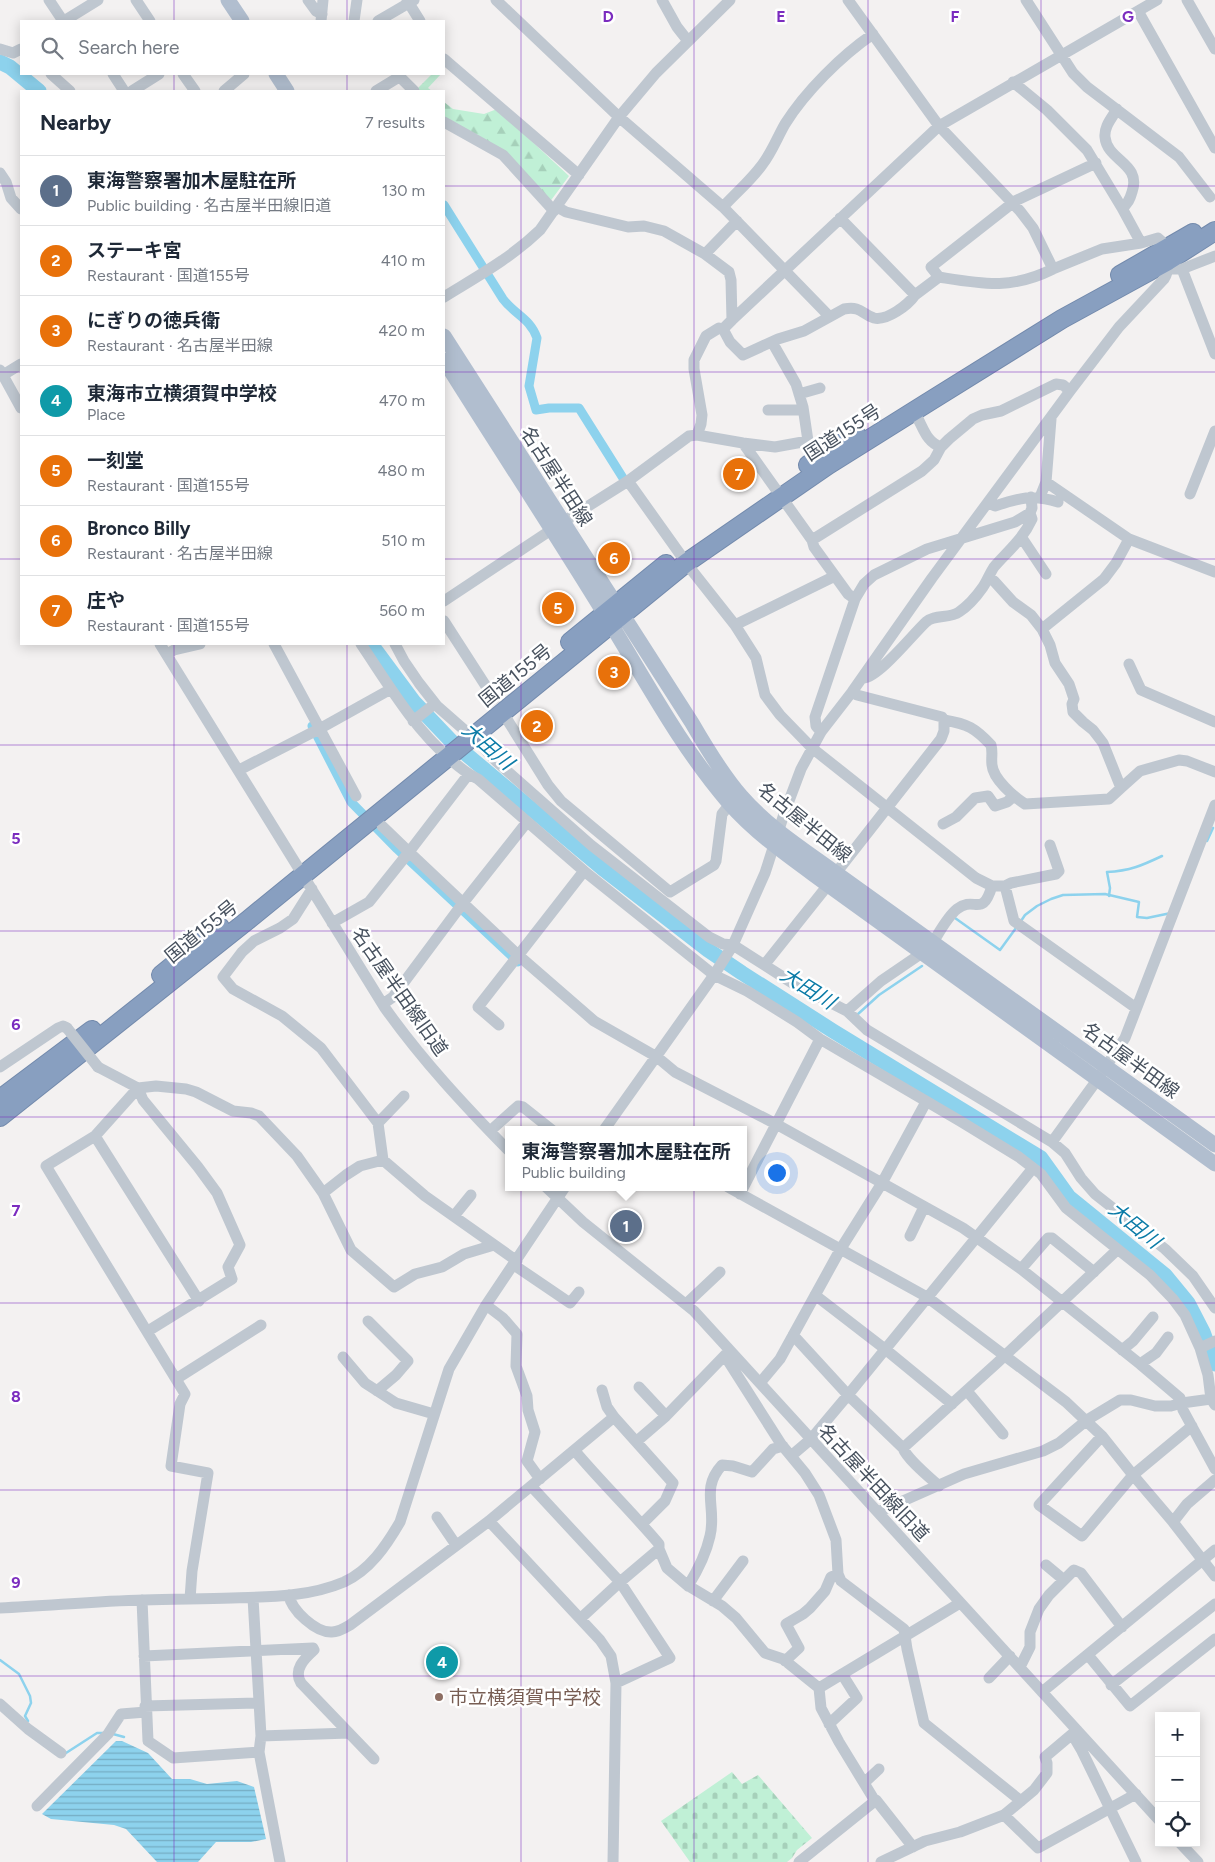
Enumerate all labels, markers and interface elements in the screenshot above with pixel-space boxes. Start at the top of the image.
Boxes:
text: D [602,7,614,26]
text: E [776,7,786,26]
text: F [951,7,960,26]
text: G [1122,7,1134,26]
search box [20,20,445,75]
icon: search [38,34,66,62]
text: Search here [78,36,180,59]
text: Nearby [40,110,111,135]
text: 7 results [365,113,425,132]
text: 東海警察署加木屋駐在所 [87,169,296,192]
text: 1 [53,181,59,200]
text: 130 m [382,181,425,200]
text: Public building · 名古屋半田線旧道 [87,196,331,215]
text: ステーキ宮 [87,239,182,262]
text: 2 [51,251,61,270]
text: 410 m [381,251,425,270]
text: Restaurant · 国道155号 [87,266,250,285]
text: にぎりの徳兵衛 [87,309,220,332]
text: 3 [52,321,60,340]
text: 420 m [378,321,425,340]
text: Restaurant · 名古屋半田線 [87,336,273,355]
text: 東海市立横須賀中学校 [87,382,277,405]
text: 4 [51,391,61,410]
text: 470 m [379,391,425,410]
street label: 国道155号 [800,399,885,466]
text: Place [87,405,125,424]
street label: 名古屋半田線 [516,422,597,530]
text: 一刻堂 [87,449,144,472]
pin: 7 [723,455,755,493]
text: 5 [51,461,61,480]
text: 480 m [377,461,425,480]
text: Restaurant · 国道155号 [87,476,250,495]
text: Bronco Billy [87,517,191,540]
text: 6 [51,531,61,550]
text: 510 m [381,531,425,550]
pin: 6 [598,539,630,577]
text: Restaurant · 名古屋半田線 [87,544,273,563]
text: 庄や [87,589,125,612]
pin: 5 [542,589,574,627]
text: 7 [52,601,60,620]
text: 560 m [379,601,425,620]
text: Restaurant · 国道155号 [87,616,250,635]
street label: 国道155号 [474,639,556,712]
pin: 3 [598,653,630,691]
pin: 2 [521,707,553,745]
water label: 大田川 [457,717,520,776]
street label: 名古屋半田線 [753,778,856,867]
text: 5 [11,829,21,848]
street label: 国道155号 [160,895,242,968]
street label: 名古屋半田線旧道 [347,922,453,1060]
water label: 大田川 [776,962,841,1015]
text: 6 [11,1015,21,1034]
street label: 名古屋半田線 [1078,1018,1184,1103]
popup [505,1126,747,1191]
text: 東海警察署加木屋駐在所 [521,1140,731,1163]
your location [764,1160,790,1186]
text: Public building [521,1163,626,1182]
water label: 大田川 [1104,1197,1167,1254]
text: 7 [12,1201,21,1220]
pin: 1 [610,1207,642,1245]
text: 8 [11,1387,21,1406]
street label: 名古屋半田線旧道 [813,1419,934,1546]
text: 9 [11,1573,21,1592]
pin: 4 [426,1643,458,1681]
place label: 市立横須賀中学校 [449,1686,601,1709]
marker: 市立横須賀中学校 [433,1691,445,1703]
map controls [1155,1712,1200,1847]
button: + [1155,1712,1200,1757]
button: − [1155,1757,1200,1802]
button: locate [1155,1802,1200,1847]

